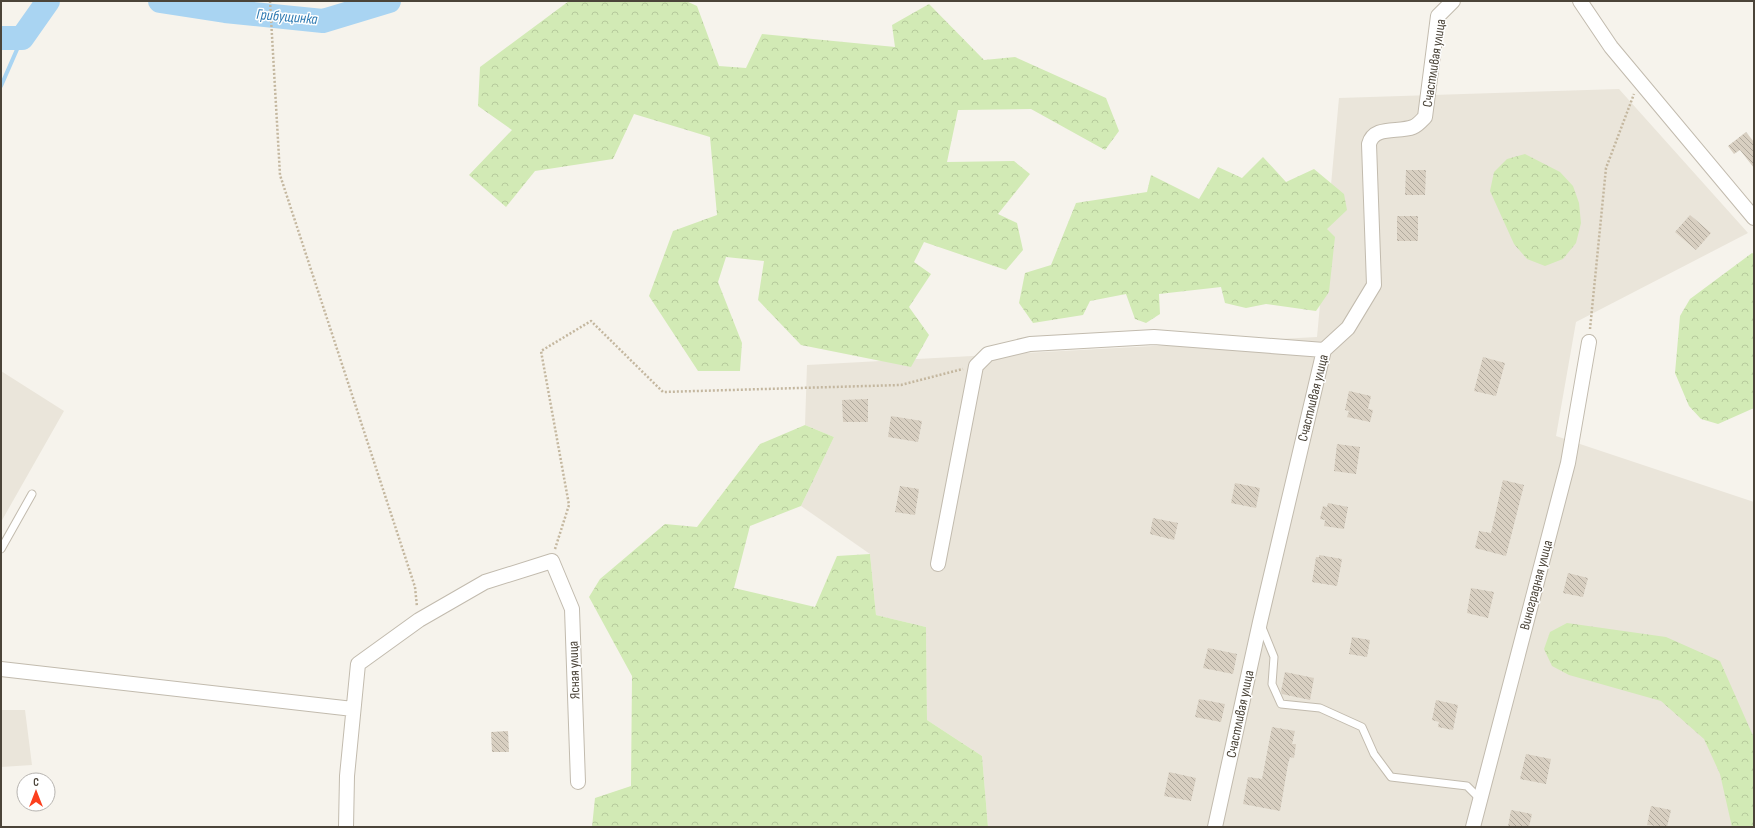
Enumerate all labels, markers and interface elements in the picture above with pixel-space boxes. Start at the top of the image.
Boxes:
water label: Грибущинка [256,5,318,29]
street label: Счастливая улица [1419,18,1449,108]
street label: Счастливая улица [1294,353,1332,443]
street label: Виноградная улица [1516,538,1556,632]
street label: Ясная улица [564,641,584,699]
street label: Счастливая улица [1222,669,1258,759]
north arrow [16,772,56,812]
text: С [33,776,39,789]

